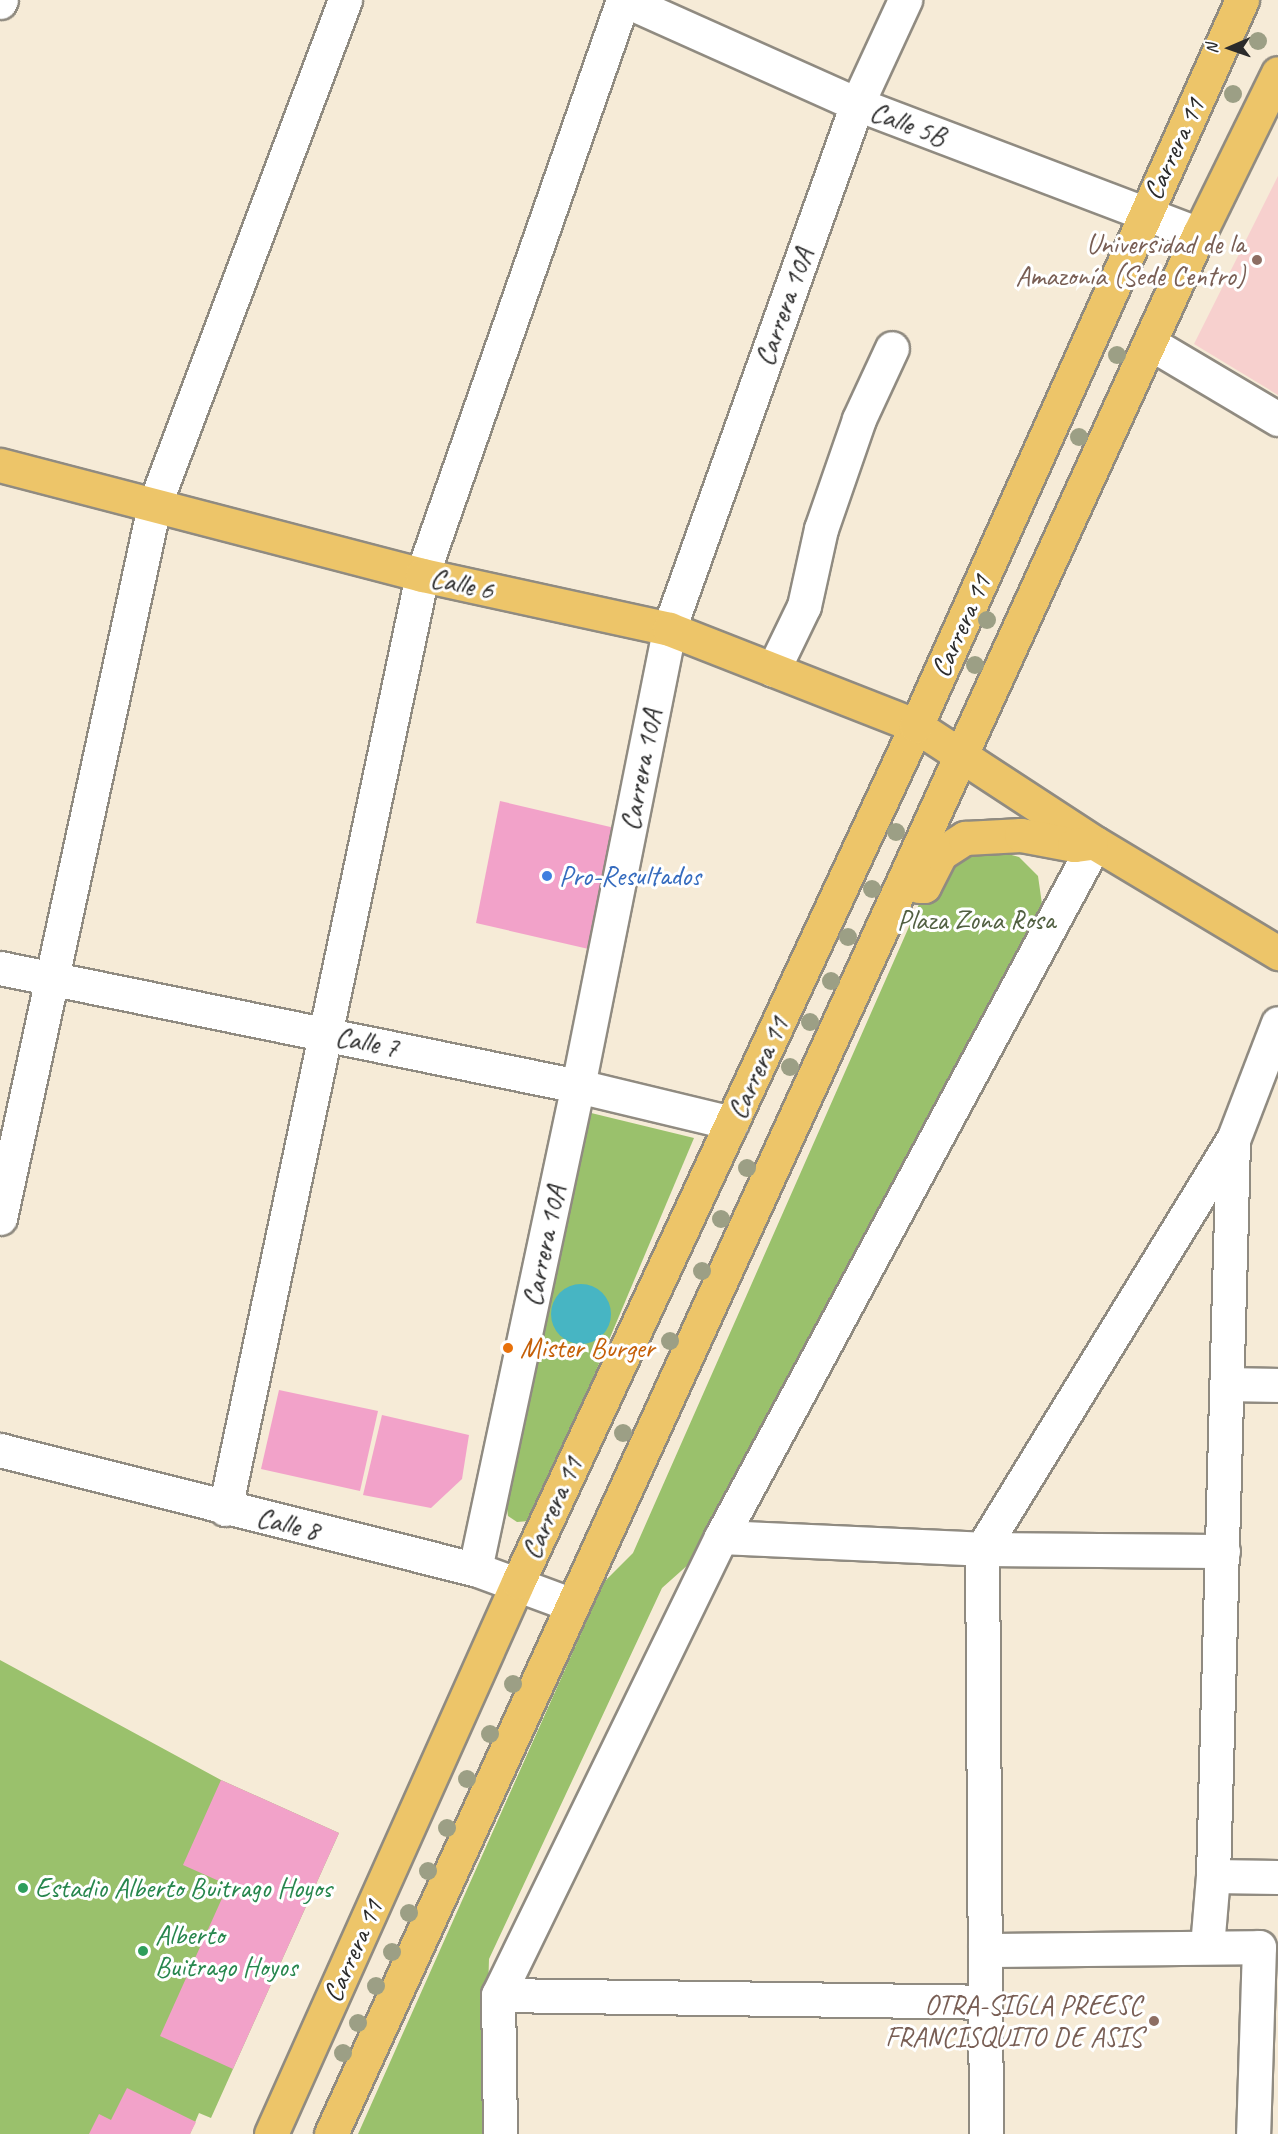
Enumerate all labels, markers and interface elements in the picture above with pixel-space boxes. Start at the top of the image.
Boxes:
north arrow [1200,18,1260,78]
text: N [1202,43,1222,54]
street label: Carrera 11 [1136,93,1212,205]
street label: Calle 5B [866,94,950,154]
place label: Universidad de la Amazonía (Sede Centro) [1016,227,1245,293]
street label: Carrera 10A [747,244,821,370]
marker: Universidad de la Amazonía (Sede Centro) [1250,253,1264,267]
street label: Calle 6 [427,561,497,607]
street label: Carrera 11 [924,570,998,682]
street label: Carrera 10A [613,707,669,833]
place label: Pro-Resultados [559,859,701,893]
marker: Pro-Resultados [540,869,554,883]
park label: Plaza Zona Rosa [898,903,1054,937]
street label: Carrera 11 [720,1012,796,1124]
street label: Calle 7 [333,1019,401,1065]
street label: Carrera 10A [515,1183,573,1309]
place label: Mister Burger [520,1331,655,1365]
marker: Mister Burger [501,1341,515,1355]
street label: Carrera 11 [514,1452,590,1564]
street label: Calle 8 [253,1500,323,1548]
place label: Estadio Alberto Buitrago Hoyos [35,1871,332,1905]
marker: Estadio Alberto Buitrago Hoyos [16,1881,30,1895]
street label: Carrera 11 [316,1895,390,2007]
place label: Alberto Buitrago Hoyos [155,1918,297,1984]
marker: Alberto Buitrago Hoyos [136,1944,150,1958]
place label: OTRA-SIGLA PREESC FRANCISQUITO DE ASIS [886,1988,1142,2054]
marker: OTRA-SIGLA PREESC FRANCISQUITO DE ASIS [1147,2014,1161,2028]

